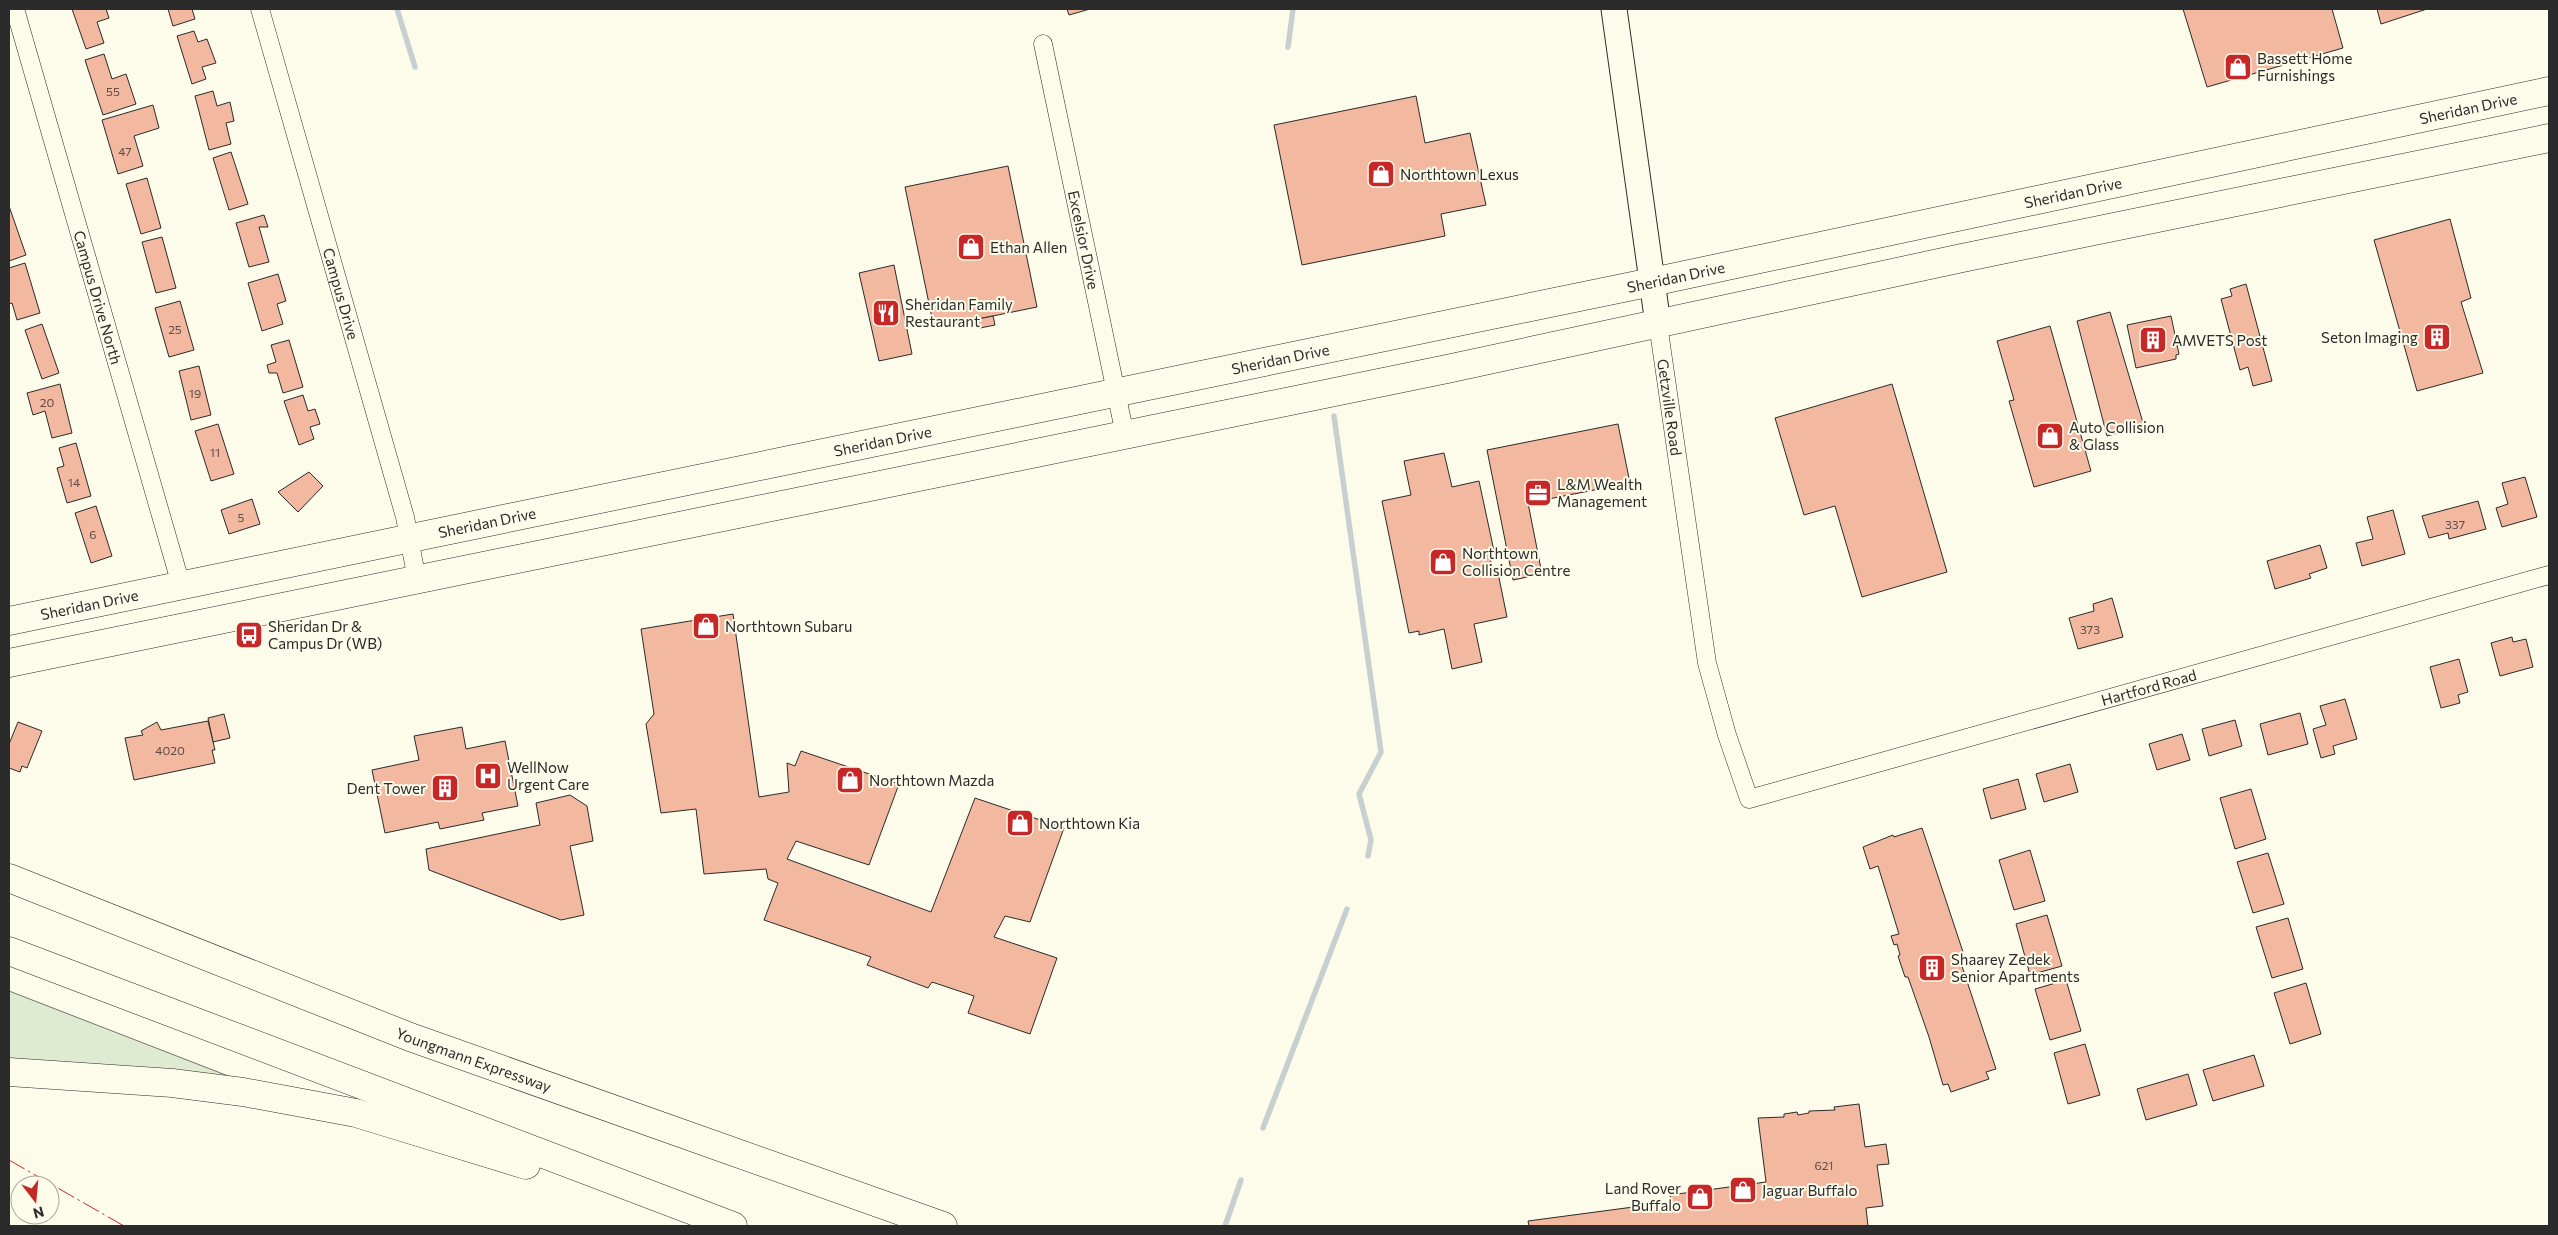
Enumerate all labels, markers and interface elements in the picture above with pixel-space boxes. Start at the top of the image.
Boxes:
place label: Bassett Home Furnishings [2257,49,2352,84]
shop icon: Bassett Home Furnishings [2223,52,2253,82]
house number: 55 [106,84,120,98]
street label: Sheridan Drive [2418,89,2519,127]
house number: 47 [118,144,132,158]
shop icon: Northtown Lexus [1366,159,1396,189]
place label: Northtown Lexus [1400,165,1519,183]
street label: Sheridan Drive [2022,173,2124,212]
street label: Excelsior Drive [1065,189,1103,291]
street label: Campus Drive North [70,228,126,366]
shop icon: Ethan Allen [956,232,986,262]
place label: Ethan Allen [990,238,1067,256]
street label: Campus Drive [320,246,363,342]
street label: Sheridan Drive [1625,258,1726,296]
place label: Sheridan Family Restaurant [905,295,1013,330]
restaurant icon: Sheridan Family Restaurant [871,298,901,328]
house number: 25 [168,322,182,336]
building icon: Seton Imaging [2422,322,2452,352]
building icon: AMVETS Post [2138,325,2168,355]
place label: Seton Imaging [2321,328,2418,346]
place label: AMVETS Post [2172,331,2267,349]
street label: Sheridan Drive [1230,340,1331,378]
street label: Getzville Road [1654,358,1686,457]
house number: 19 [189,386,201,400]
house number: 20 [40,395,54,409]
place label: Auto Collision & Glass [2069,418,2164,453]
shop icon: Auto Collision & Glass [2035,421,2065,451]
street label: Sheridan Drive [832,422,933,460]
house number: 11 [210,445,220,459]
house number: 14 [68,475,80,489]
place label: L&M Wealth Management [1557,475,1647,510]
office icon: L&M Wealth Management [1523,478,1553,508]
street label: Sheridan Drive [436,504,538,541]
house number: 5 [238,510,245,524]
house number: 337 [2445,517,2465,531]
house number: 6 [89,527,97,541]
place label: Northtown Collision Centre [1462,544,1570,579]
shop icon: Northtown Collision Centre [1428,547,1458,577]
street label: Sheridan Drive [39,586,140,623]
shop icon: Northtown Subaru [691,611,721,641]
place label: Sheridan Dr & Campus Dr (WB) [268,617,382,652]
place label: Northtown Subaru [725,617,852,635]
bus stop icon: Sheridan Dr & Campus Dr (WB) [234,620,264,650]
house number: 373 [2080,622,2100,636]
street label: Hartford Road [2099,665,2198,709]
house number: 4020 [155,743,185,757]
place label: WellNow Urgent Care [507,758,589,793]
hospital icon: WellNow Urgent Care [473,761,503,791]
shop icon: Northtown Mazda [835,765,865,795]
place label: Northtown Mazda [869,771,994,789]
building icon: Dent Tower [430,773,460,803]
place label: Dent Tower [347,779,426,797]
shop icon: Northtown Kia [1005,808,1035,838]
place label: Northtown Kia [1039,814,1140,832]
place label: Shaarey Zedek Senior Apartments [1951,950,2080,985]
building icon: Shaarey Zedek Senior Apartments [1917,953,1947,983]
street label: Youngmann Expressway [393,1023,554,1096]
house number: 621 [1814,1158,1834,1172]
north arrow [10,1175,60,1225]
shop icon: Jaguar Buffalo [1728,1175,1758,1205]
place label: Land Rover Buffalo [1605,1179,1681,1214]
place label: Jaguar Buffalo [1762,1181,1858,1199]
shop icon: Land Rover Buffalo [1685,1182,1715,1212]
text: N [31,1203,46,1223]

